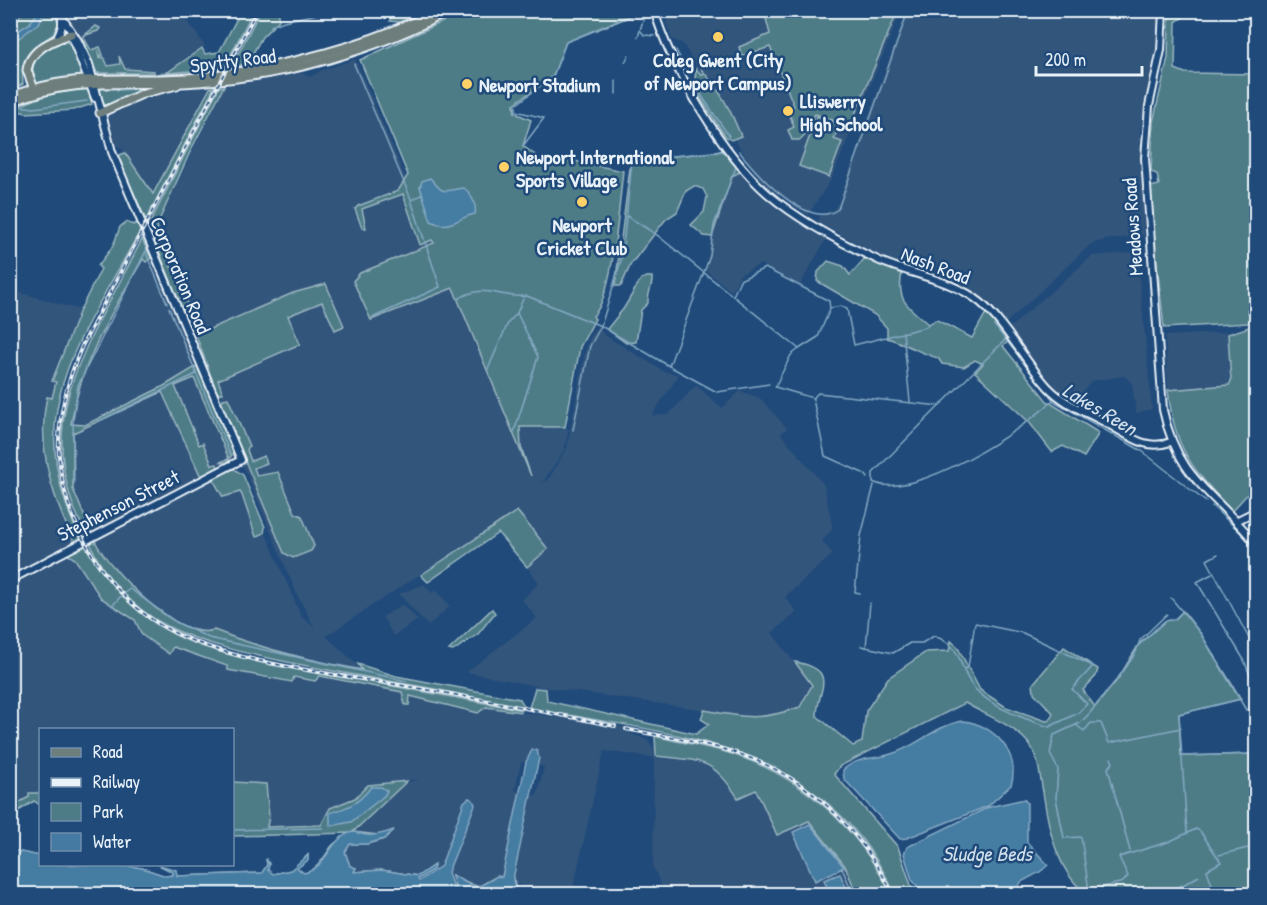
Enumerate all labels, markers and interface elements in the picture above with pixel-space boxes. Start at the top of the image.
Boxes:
marker: Coleg Gwent (City of Newport Campus) [711,30,725,44]
scale bar [1036,39,1142,77]
street label: Spytty Road [189,41,277,79]
place label: Coleg Gwent (City of Newport Campus) [644,46,792,97]
text: 200 m [1045,47,1086,72]
place label: Newport Stadium [479,71,601,99]
marker: Newport Stadium [460,77,474,91]
place label: Lliswerry High School [800,87,883,138]
marker: Lliswerry High School [781,104,795,118]
place label: Newport International Sports Village [516,143,675,194]
marker: Newport International Sports Village [497,160,511,174]
street label: Meadows Road [1115,177,1149,277]
marker: Newport Cricket Club [575,195,589,209]
place label: Newport Cricket Club [536,211,628,261]
street label: Corporation Road [144,212,218,338]
street label: Nash Road [898,240,975,291]
water label: Lakes Reen [1057,376,1144,443]
street label: Stephenson Street [52,462,185,547]
legend [39,728,234,866]
text: Road [93,739,123,764]
text: Railway [93,769,140,794]
text: Park [93,799,124,824]
text: Water [93,829,131,854]
water label: Sludge Beds [942,839,1034,868]

